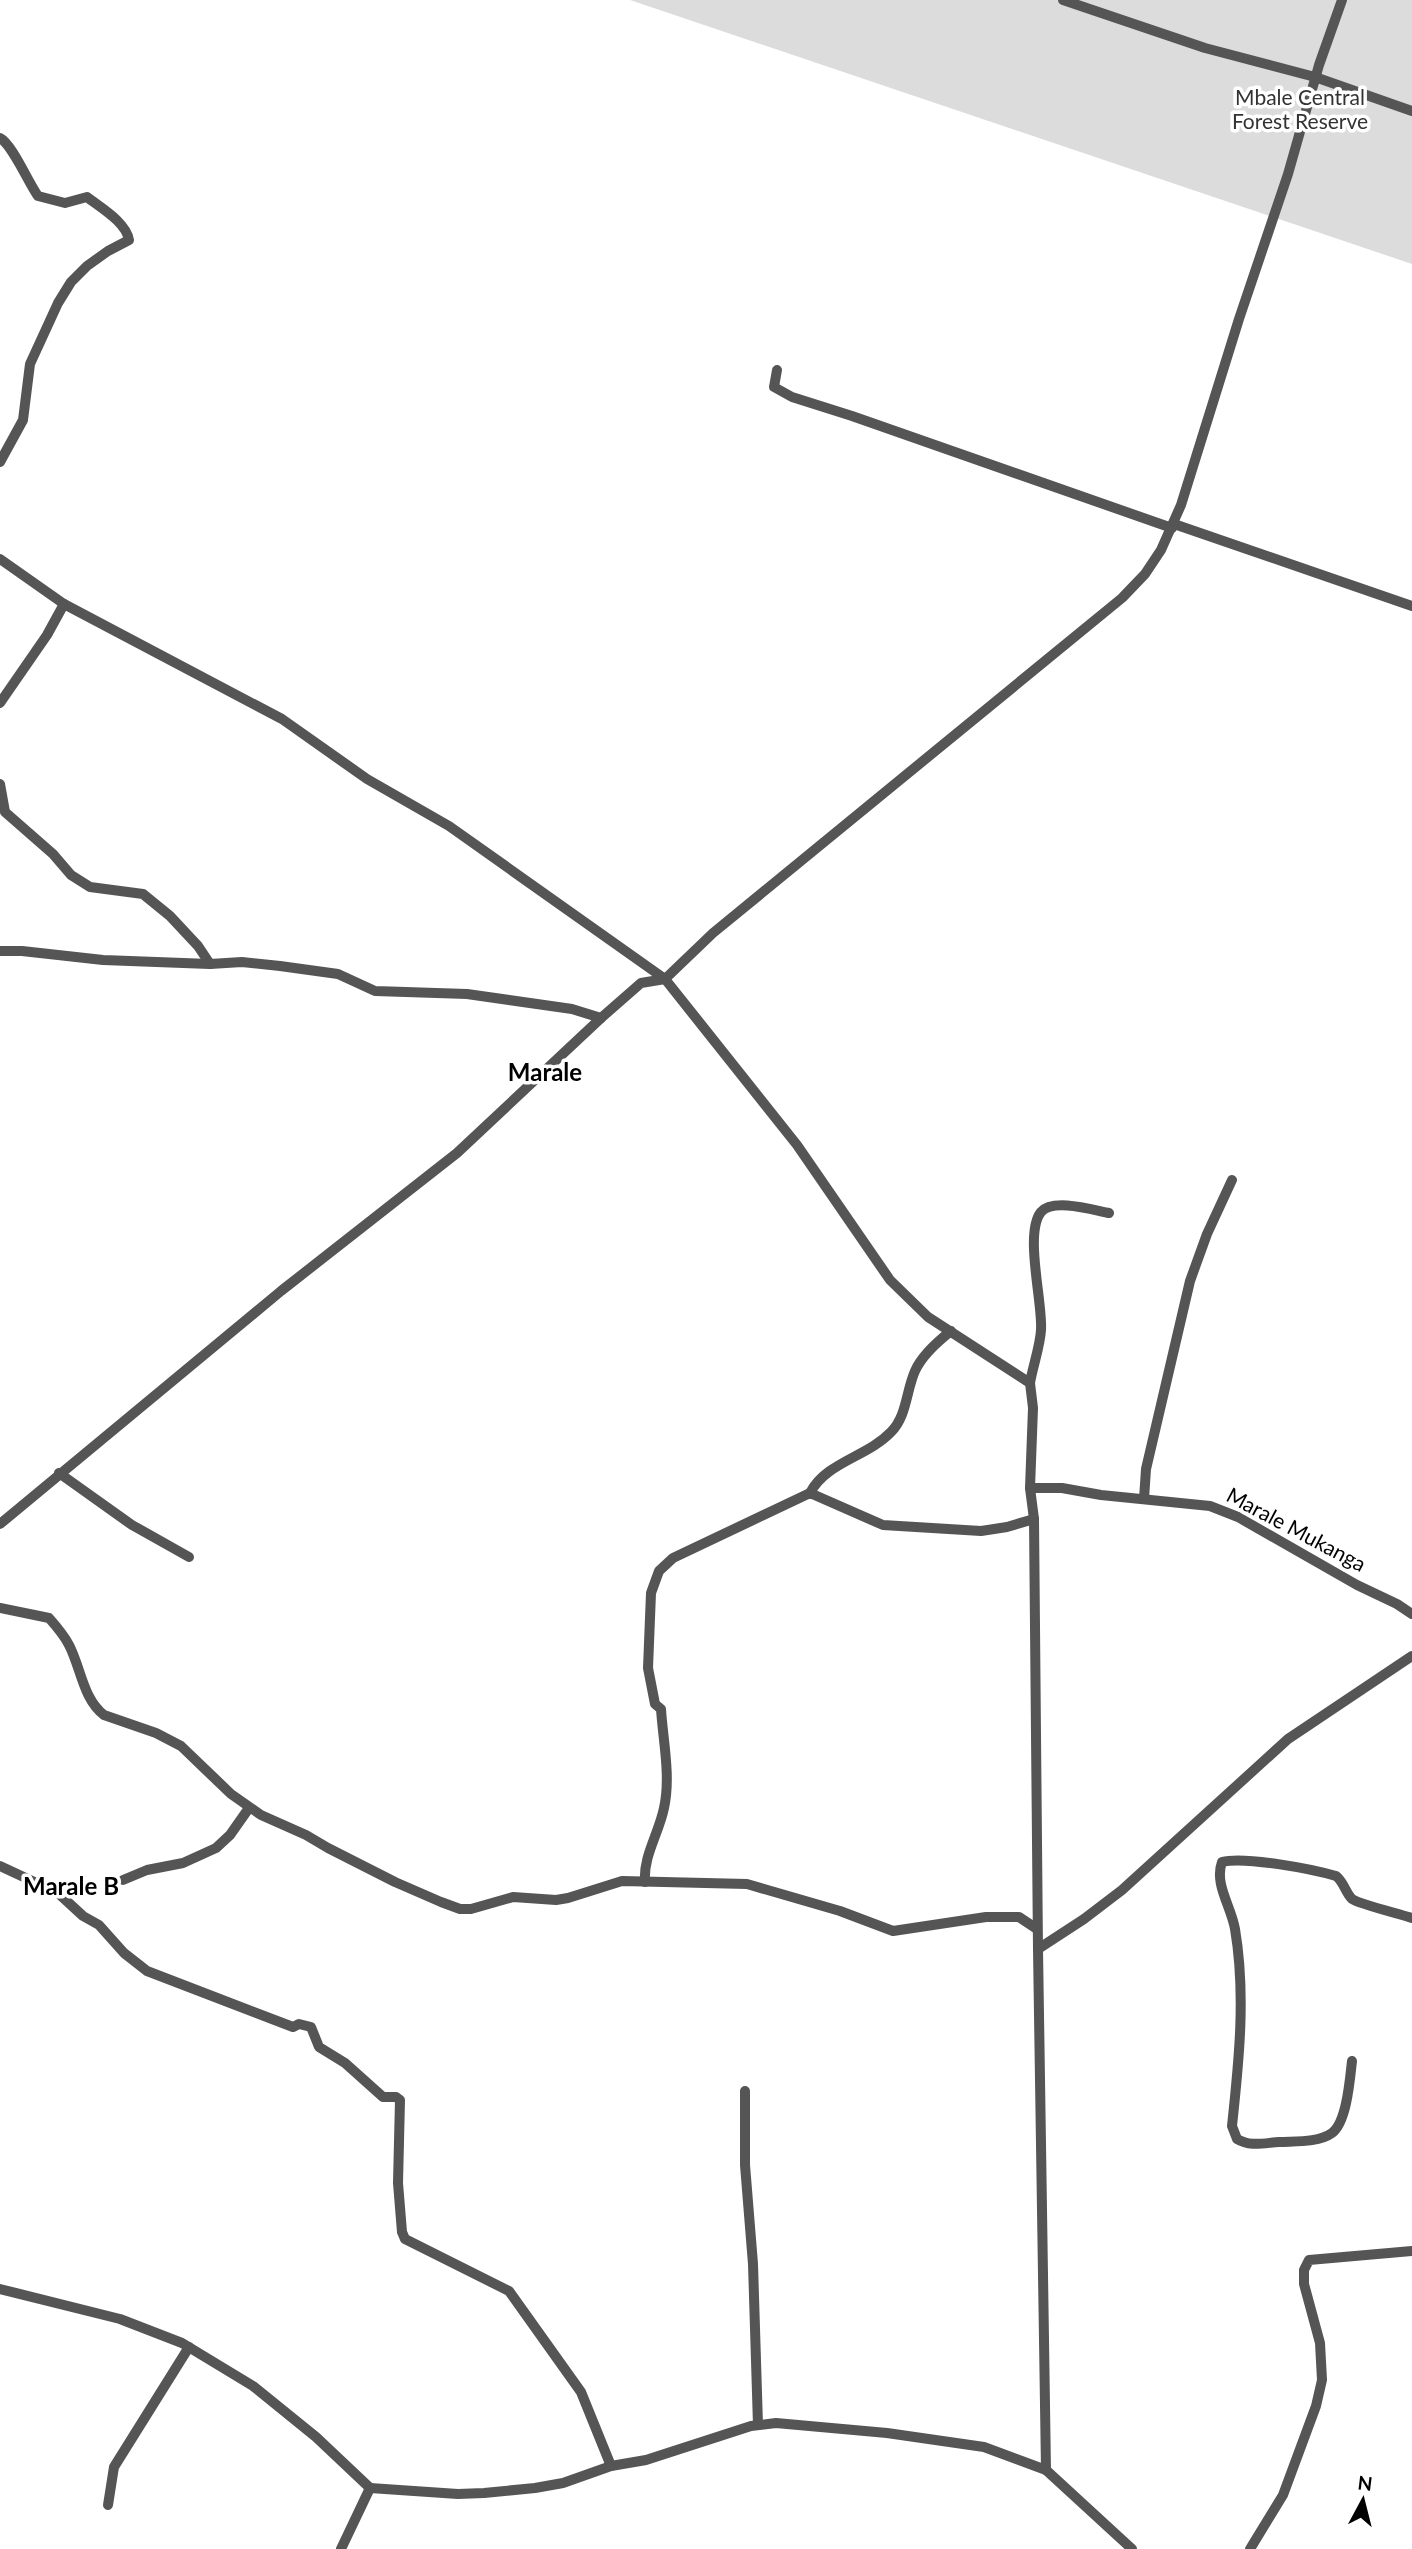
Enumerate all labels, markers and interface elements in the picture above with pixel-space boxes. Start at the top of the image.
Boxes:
park label: Mbale Central Forest Reserve [1232,84,1368,133]
district label: Marale [508,1057,582,1086]
street label: Marale Mukanga [1223,1481,1371,1576]
district label: Marale B [23,1871,119,1900]
north arrow [1328,2465,1398,2535]
text: N [1356,2470,1374,2495]

